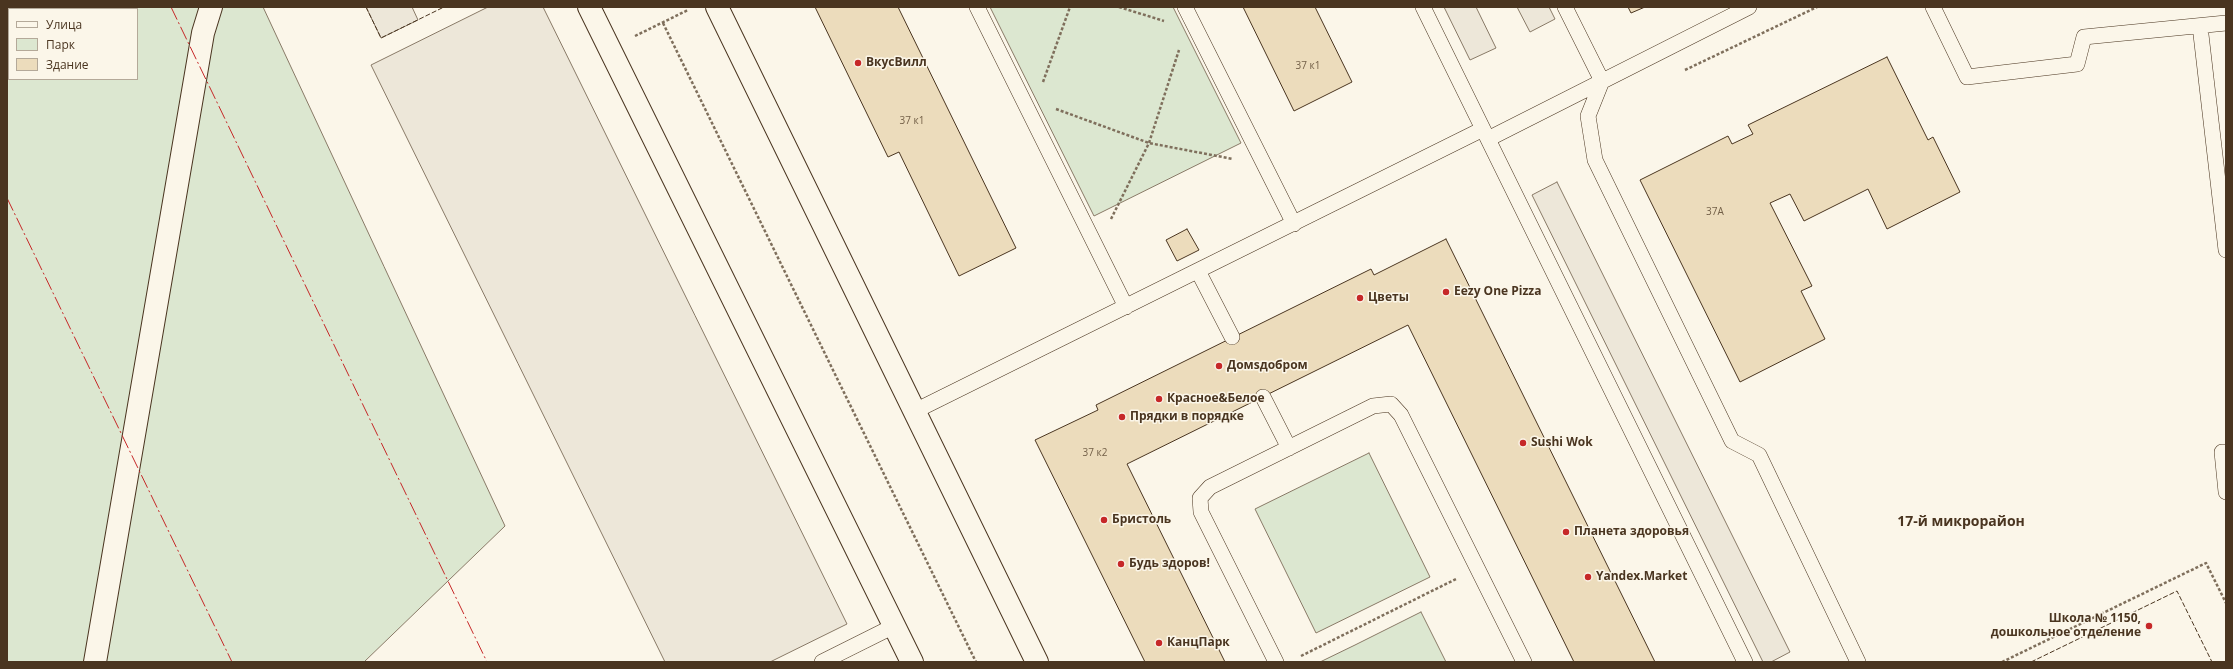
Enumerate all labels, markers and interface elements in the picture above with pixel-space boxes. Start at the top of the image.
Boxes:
legend [8,8,138,80]
text: Улица [46,16,82,33]
text: Парк [46,36,75,53]
text: Здание [46,56,89,73]
place label: ВкусВилл [866,56,927,70]
marker: ВкусВилл [853,58,863,68]
house number: 37 к1 [1296,60,1320,72]
house number: 37 к1 [900,115,924,127]
house number: 37А [1706,206,1724,218]
place label: Eezy One Pizza [1454,285,1541,299]
marker: Eezy One Pizza [1441,287,1451,297]
place label: Цветы [1368,291,1409,305]
marker: Цветы [1355,293,1365,303]
place label: Домsдобром [1227,359,1308,373]
marker: Домsдобром [1214,361,1224,371]
place label: Красное&Белое [1167,392,1265,406]
marker: Красное&Белое [1154,394,1164,404]
place label: Прядки в порядке [1130,410,1244,424]
marker: Прядки в порядке [1117,412,1127,422]
place label: Sushi Wok [1531,436,1593,450]
marker: Sushi Wok [1518,438,1528,448]
house number: 37 к2 [1083,447,1107,459]
place label: Бристоль [1112,513,1171,527]
district label: 17-й микрорайон [1897,514,2025,530]
marker: Бристоль [1099,515,1109,525]
place label: Планета здоровья [1574,525,1689,539]
marker: Планета здоровья [1561,527,1571,537]
place label: Будь здоров! [1129,557,1210,571]
marker: Будь здоров! [1116,559,1126,569]
place label: Yandex.Market [1596,570,1687,584]
marker: Yandex.Market [1583,572,1593,582]
place label: Школа № 1150, дошкольное отделение [1991,612,2141,640]
marker: Школа № 1150, дошкольное отделение [2144,621,2154,631]
place label: КанцПарк [1167,636,1230,650]
marker: КанцПарк [1154,638,1164,648]

